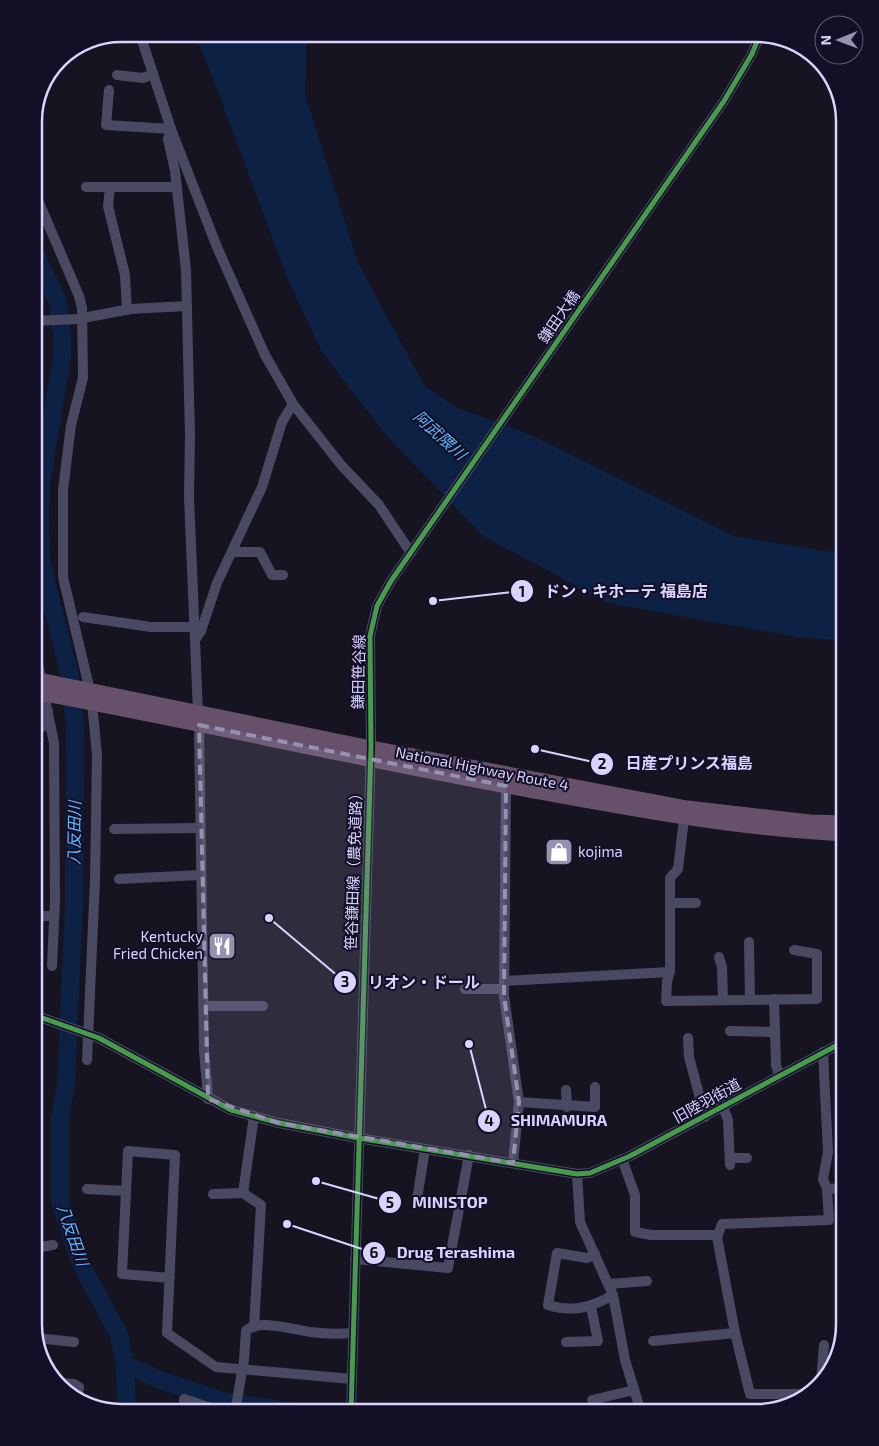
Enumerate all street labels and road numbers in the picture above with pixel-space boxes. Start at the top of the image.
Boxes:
street label: 鎌田大橋 [534,287,583,346]
street label: 鎌田笹谷線 [348,634,368,710]
street label: National Highway Route 4 [394,742,570,794]
street label: 笹谷鎌田線（農免道路） [341,785,365,951]
street label: 旧陸羽街道 [669,1074,744,1126]

